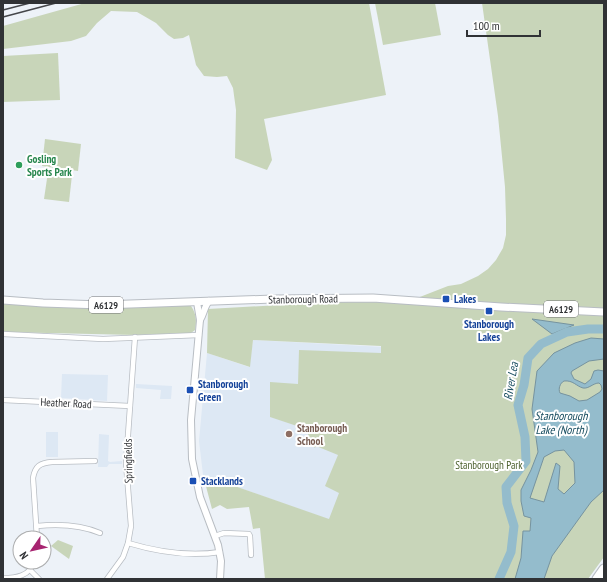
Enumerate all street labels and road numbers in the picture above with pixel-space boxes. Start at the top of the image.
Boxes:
street label: Stanborough Road [268,291,338,307]
road number: A6129 [89,297,123,313]
road number: A6129 [544,301,578,317]
street label: Heather Road [40,395,92,411]
street label: Springfields [121,438,135,484]

